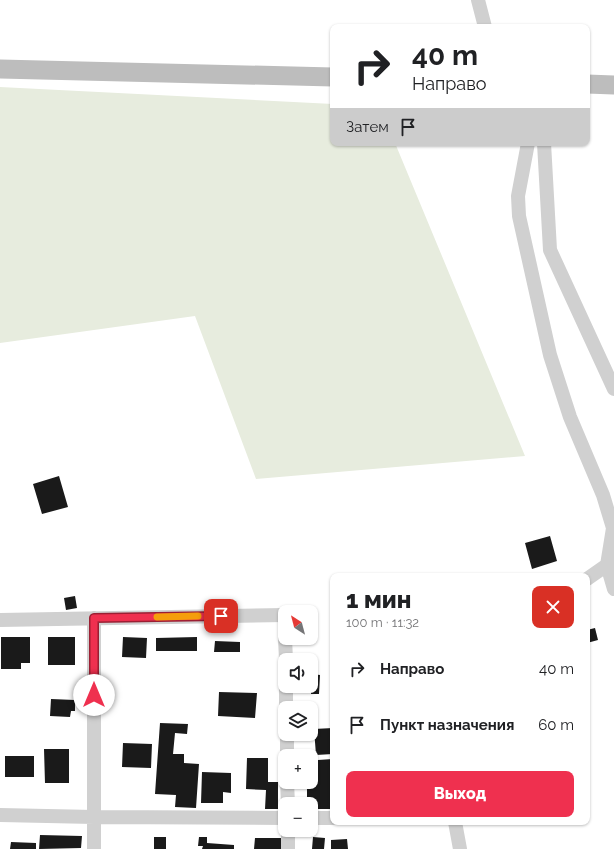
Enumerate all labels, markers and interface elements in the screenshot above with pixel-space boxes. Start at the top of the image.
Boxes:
text: 40 m [412,39,478,72]
icon: right [346,40,398,92]
text: Направо [412,73,486,94]
icon: arrive [397,116,419,138]
text: Затем [346,118,389,136]
text: 1 мин [346,585,411,614]
button: close [532,586,574,628]
pin [204,599,238,633]
icon: arrive [210,605,232,627]
north arrow [278,605,318,645]
map controls [278,605,318,837]
text: 100 m · 11:32 [346,615,419,630]
button: sound [278,653,318,693]
icon: right [346,658,368,680]
text: Направо [380,660,444,678]
text: 40 m [539,660,574,678]
position arrow [73,674,115,716]
button: layers [278,701,318,741]
icon: arrive [346,714,368,736]
text: Пункт назначения [380,716,514,734]
text: 60 m [538,716,574,734]
button: + [278,749,318,789]
button: Выход [346,771,574,817]
button: − [278,797,318,837]

